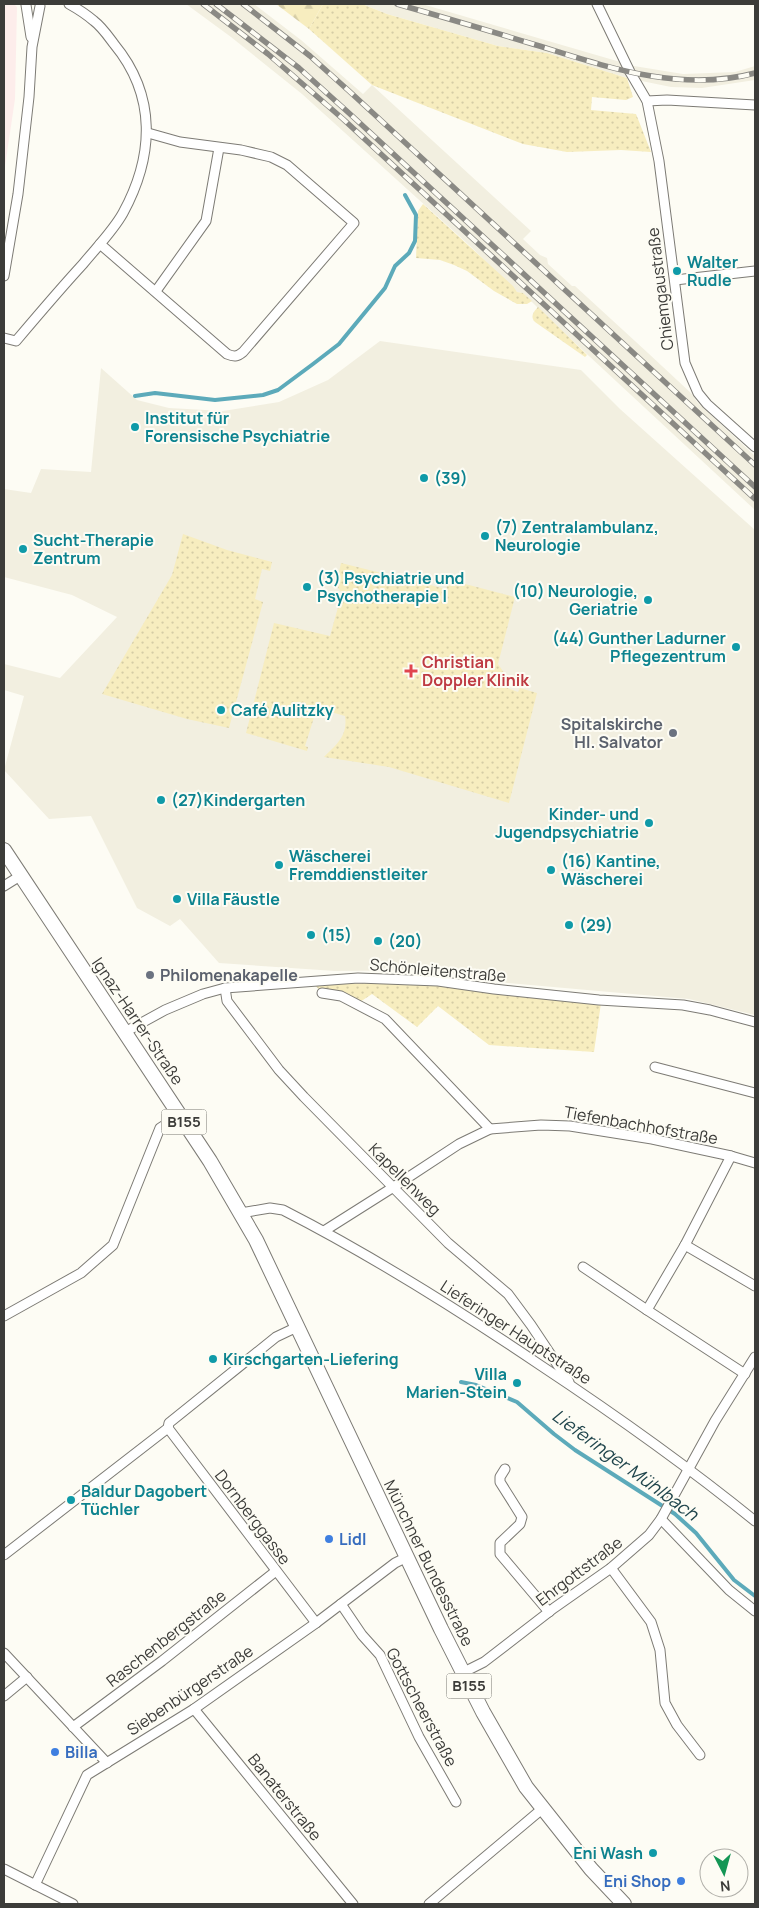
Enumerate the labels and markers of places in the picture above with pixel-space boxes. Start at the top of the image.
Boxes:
place label: Walter Rudle [687,251,738,291]
marker: Walter Rudle [671,265,683,277]
place label: Institut für Forensische Psychiatrie [145,407,330,447]
marker: Institut für Forensische Psychiatrie [129,421,141,433]
place label: (39) [434,467,468,489]
marker: (39) [418,472,430,484]
place label: (7) Zentralambulanz, Neurologie [495,516,659,556]
place label: Sucht-Therapie Zentrum [33,529,154,569]
marker: (7) Zentralambulanz, Neurologie [479,530,491,542]
marker: Sucht-Therapie Zentrum [17,543,29,555]
place label: (3) Psychiatrie und Psychotherapie I [317,567,465,607]
place label: (10) Neurologie, Geriatrie [513,580,638,620]
marker: (3) Psychiatrie und Psychotherapie I [301,581,313,593]
marker: (10) Neurologie, Geriatrie [642,594,654,606]
place label: (44) Gunther Ladurner Pflegezentrum [552,627,726,667]
marker: (44) Gunther Ladurner Pflegezentrum [730,641,742,653]
place label: Christian Doppler Klinik [422,651,529,691]
marker: Christian Doppler Klinik [404,664,418,678]
place label: Café Aulitzky [231,699,334,721]
marker: Café Aulitzky [215,704,227,716]
place label: Spitalskirche Hl. Salvator [561,713,663,753]
marker: Spitalskirche Hl. Salvator [667,727,679,739]
place label: (27)Kindergarten [171,789,305,811]
marker: (27)Kindergarten [155,794,167,806]
place label: Kinder- und Jugendpsychiatrie [495,803,639,843]
marker: Kinder- und Jugendpsychiatrie [643,817,655,829]
place label: Wäscherei Fremddienstleiter [289,845,428,885]
place label: (16) Kantine, Wäscherei [561,850,661,890]
marker: Wäscherei Fremddienstleiter [273,859,285,871]
marker: (16) Kantine, Wäscherei [545,864,557,876]
place label: Villa Fäustle [187,888,280,910]
marker: Villa Fäustle [171,893,183,905]
place label: (29) [579,914,613,936]
marker: (29) [563,919,575,931]
place label: (15) [321,924,352,946]
marker: (15) [305,929,317,941]
place label: (20) [388,930,423,952]
marker: (20) [372,935,384,947]
place label: Philomenakapelle [160,964,298,986]
marker: Philomenakapelle [144,969,156,981]
place label: Kirschgarten-Liefering [223,1348,399,1370]
marker: Kirschgarten-Liefering [207,1353,219,1365]
place label: Villa Marien-Stein [406,1363,507,1403]
marker: Villa Marien-Stein [511,1377,523,1389]
place label: Baldur Dagobert Tüchler [81,1480,207,1520]
marker: Baldur Dagobert Tüchler [65,1494,77,1506]
place label: Lidl [339,1528,366,1550]
marker: Lidl [323,1533,335,1545]
place label: Billa [65,1741,98,1763]
marker: Billa [49,1746,61,1758]
place label: Eni Wash [573,1842,643,1864]
marker: Eni Wash [647,1847,659,1859]
place label: Eni Shop [604,1870,671,1892]
marker: Eni Shop [675,1875,687,1887]

